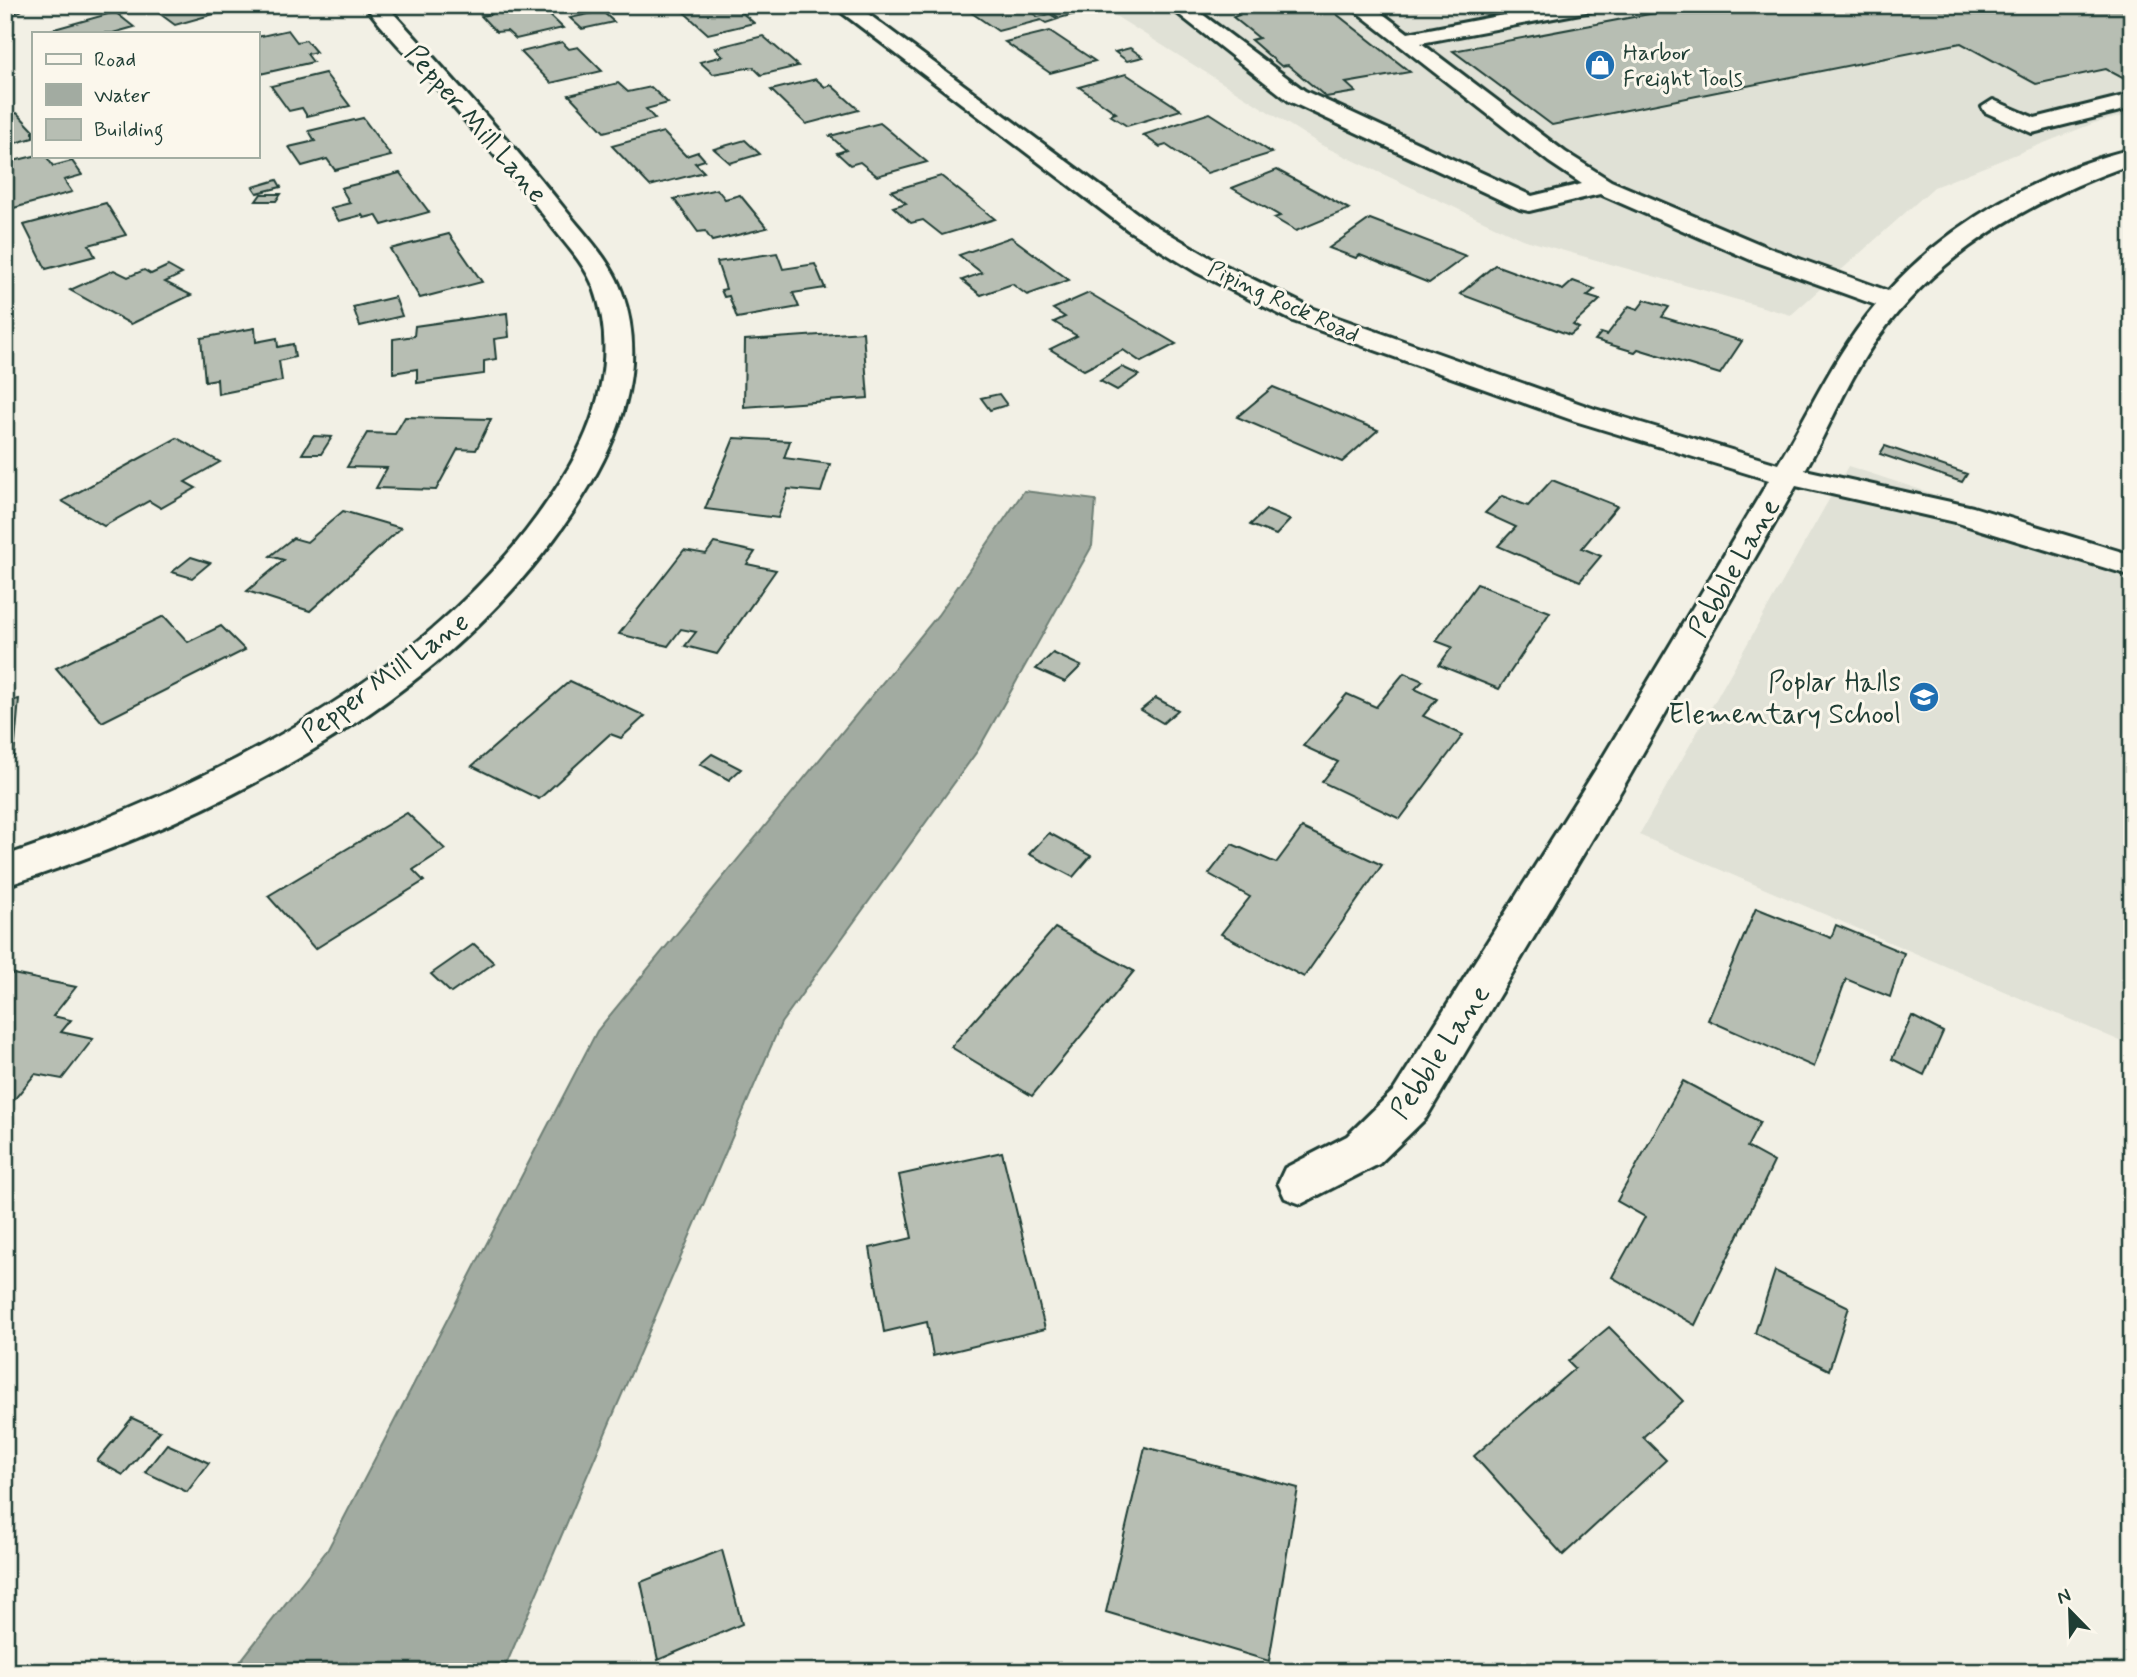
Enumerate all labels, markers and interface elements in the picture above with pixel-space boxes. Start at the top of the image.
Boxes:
legend [32,32,259,158]
street label: Pepper Mill Lane [396,37,555,212]
place label: Harbor Freight Tools [1623,39,1743,95]
text: Road [94,46,136,74]
shop icon: Harbor Freight Tools [1583,48,1617,82]
text: Water [94,82,150,110]
text: Building [94,116,164,146]
street label: Piping Rock Road [1203,255,1364,351]
street label: Pebble Lane [1681,492,1790,644]
street label: Pepper Mill Lane [294,604,477,752]
place label: Poplar Halls Elementary School [1668,665,1901,734]
school or university icon: Poplar Halls Elementary School [1907,680,1941,714]
street label: Pebble Lane [1383,978,1500,1127]
north arrow [2036,1576,2106,1646]
text: N [2053,1583,2075,1611]

